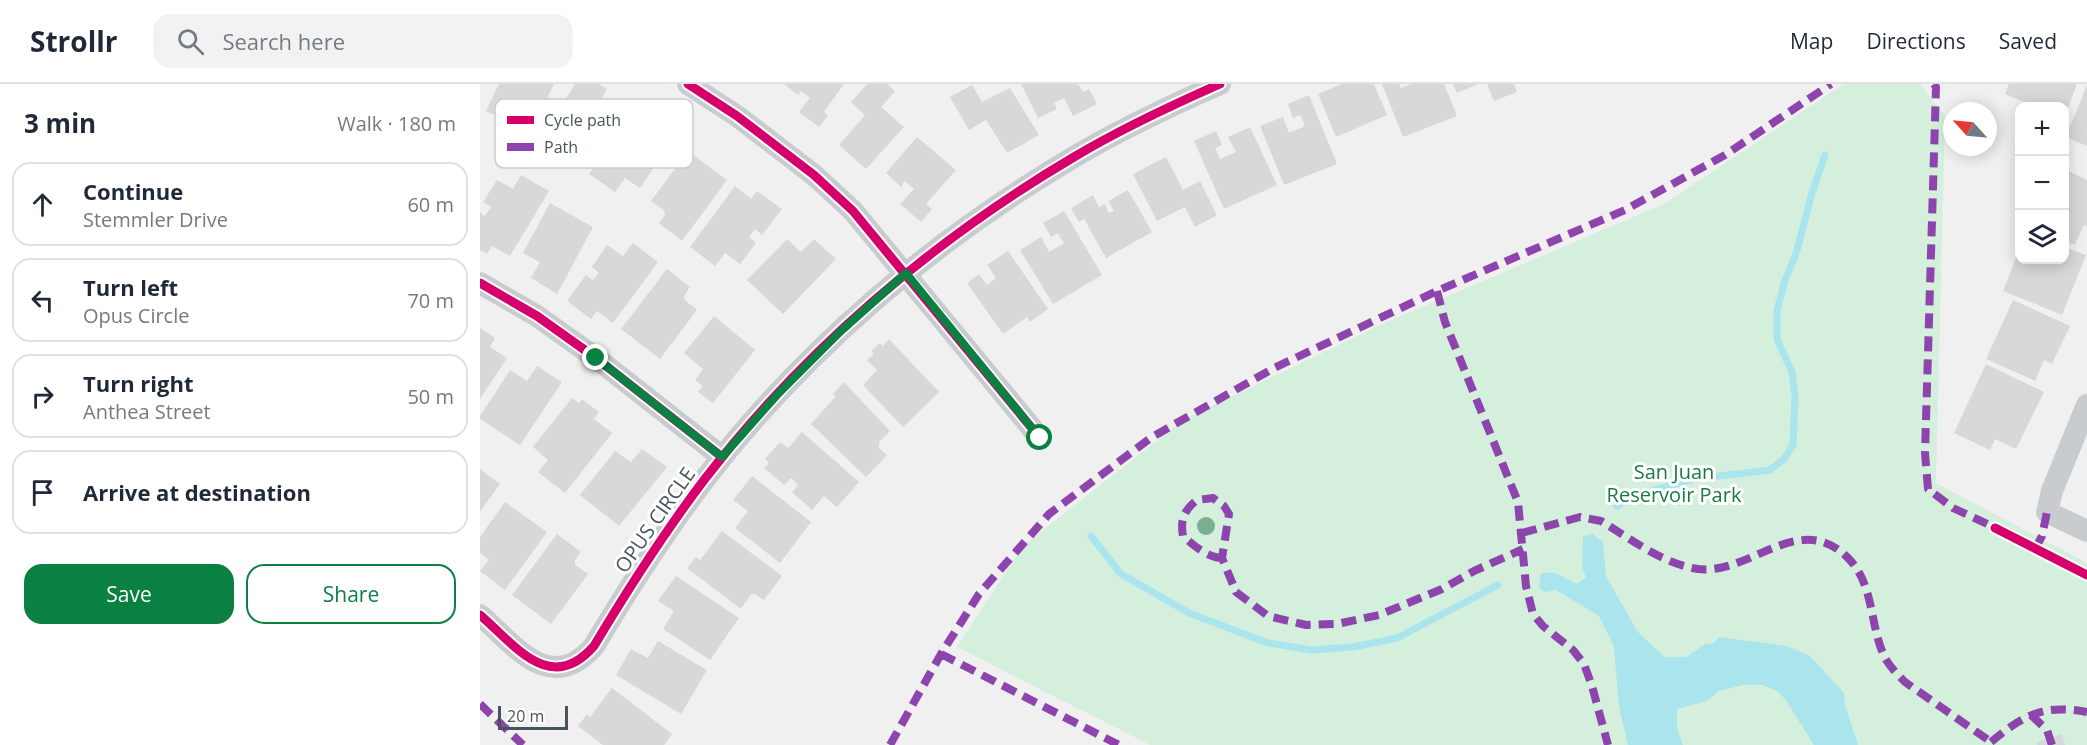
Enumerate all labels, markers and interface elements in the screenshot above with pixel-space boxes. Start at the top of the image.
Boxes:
search box [153,14,573,68]
text: Strollr [30,22,117,60]
icon: search [174,25,207,58]
text: Search here [222,26,345,56]
text: Map [1790,27,1833,55]
text: Directions [1866,27,1966,55]
text: Saved [1999,27,2057,55]
legend [495,99,693,168]
north arrow [1943,102,1997,156]
map controls [2015,102,2069,264]
button: + [2015,102,2069,156]
text: 3 min [24,105,96,141]
text: Cycle path [544,109,621,131]
text: Walk · 180 m [337,110,456,137]
text: Path [544,136,578,158]
button: − [2015,156,2069,210]
text: Continue [83,176,183,206]
icon: ahead [26,188,59,221]
text: 60 m [407,191,454,218]
text: Stemmler Drive [83,206,228,233]
button: layers [2015,210,2069,264]
text: Turn left [83,272,178,302]
icon: left [26,284,59,317]
text: 70 m [407,287,454,314]
text: Opus Circle [83,302,189,329]
route end [582,344,608,370]
text: Turn right [83,368,194,398]
icon: right [26,380,59,413]
text: 50 m [407,383,454,410]
text: Anthea Street [83,398,211,425]
route start [1026,424,1052,450]
park label: San Juan Reservoir Park [1607,458,1742,508]
street label: OPUS CIRCLE [608,462,701,578]
icon: arrive [26,476,59,509]
text: Arrive at destination [83,477,311,507]
button: Save [24,564,234,624]
button: Share [246,564,456,624]
scale bar [498,703,568,730]
text: 20 m [507,705,544,727]

